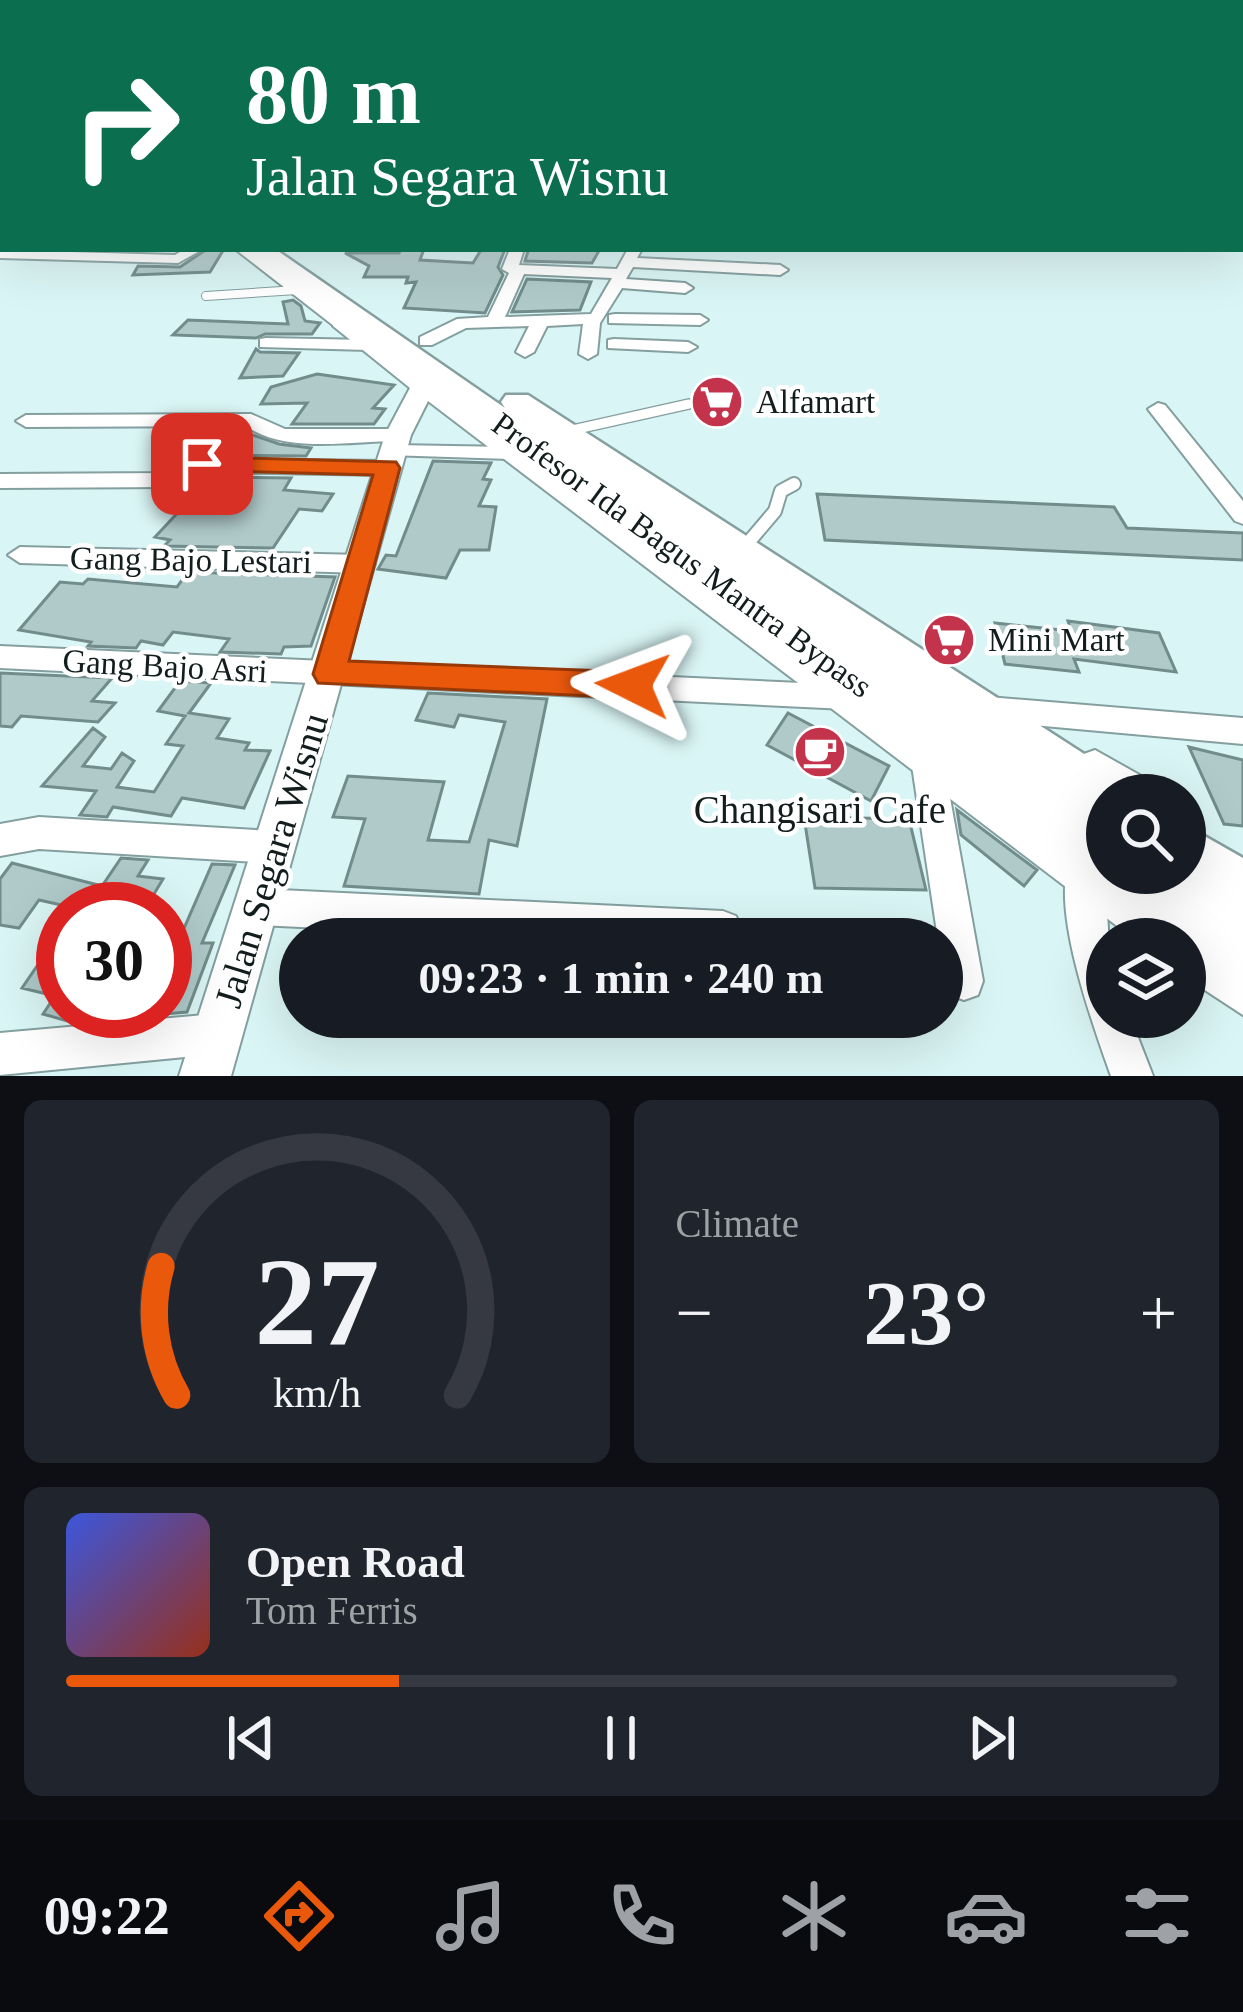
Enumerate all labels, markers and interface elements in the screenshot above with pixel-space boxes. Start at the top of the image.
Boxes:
icon: right [48,48,204,204]
text: 80 m [246,48,421,141]
text: Jalan Segara Wisnu [246,147,669,207]
supermarket icon: Alfamart [689,374,745,430]
place label: Alfamart [756,384,875,420]
street label: Profesor Ida Bagus Mantra Bypass [485,405,879,705]
pin [151,413,253,515]
icon: arrive [169,431,235,497]
street label: Gang Bajo Lestari [70,540,312,580]
supermarket icon: Mini Mart [921,612,977,668]
position arrow [570,622,696,748]
place label: Mini Mart [988,622,1125,658]
street label: Gang Bajo Asri [62,643,268,689]
street label: Jalan Segara Wisnu [206,708,337,1013]
cafe icon: Changisari Cafe [792,724,848,780]
map controls [1086,774,1206,1038]
button: search [1086,774,1206,894]
place label: Changisari Cafe [694,788,946,832]
speed limit sign: 30 [36,882,192,1038]
button: layers [1086,918,1206,1038]
text: 09:23 · 1 min · 240 m [419,953,824,1003]
text: Climate [676,1202,799,1245]
text: 27 [254,1233,379,1371]
text: 23° [863,1264,989,1363]
text: − [676,1276,713,1349]
text: + [1140,1276,1177,1349]
text: km/h [273,1368,361,1415]
text: Open Road [246,1537,465,1587]
text: Tom Ferris [246,1589,418,1632]
icon: previous [218,1705,284,1771]
icon: pause [588,1705,654,1771]
icon: next [959,1705,1025,1771]
icon: directions [257,1874,341,1958]
icon: music [429,1874,513,1958]
icon: phone [600,1874,684,1958]
icon: climate [772,1874,856,1958]
icon: car [944,1874,1028,1958]
icon: filters [1115,1874,1199,1958]
text: 09:22 [44,1886,170,1946]

